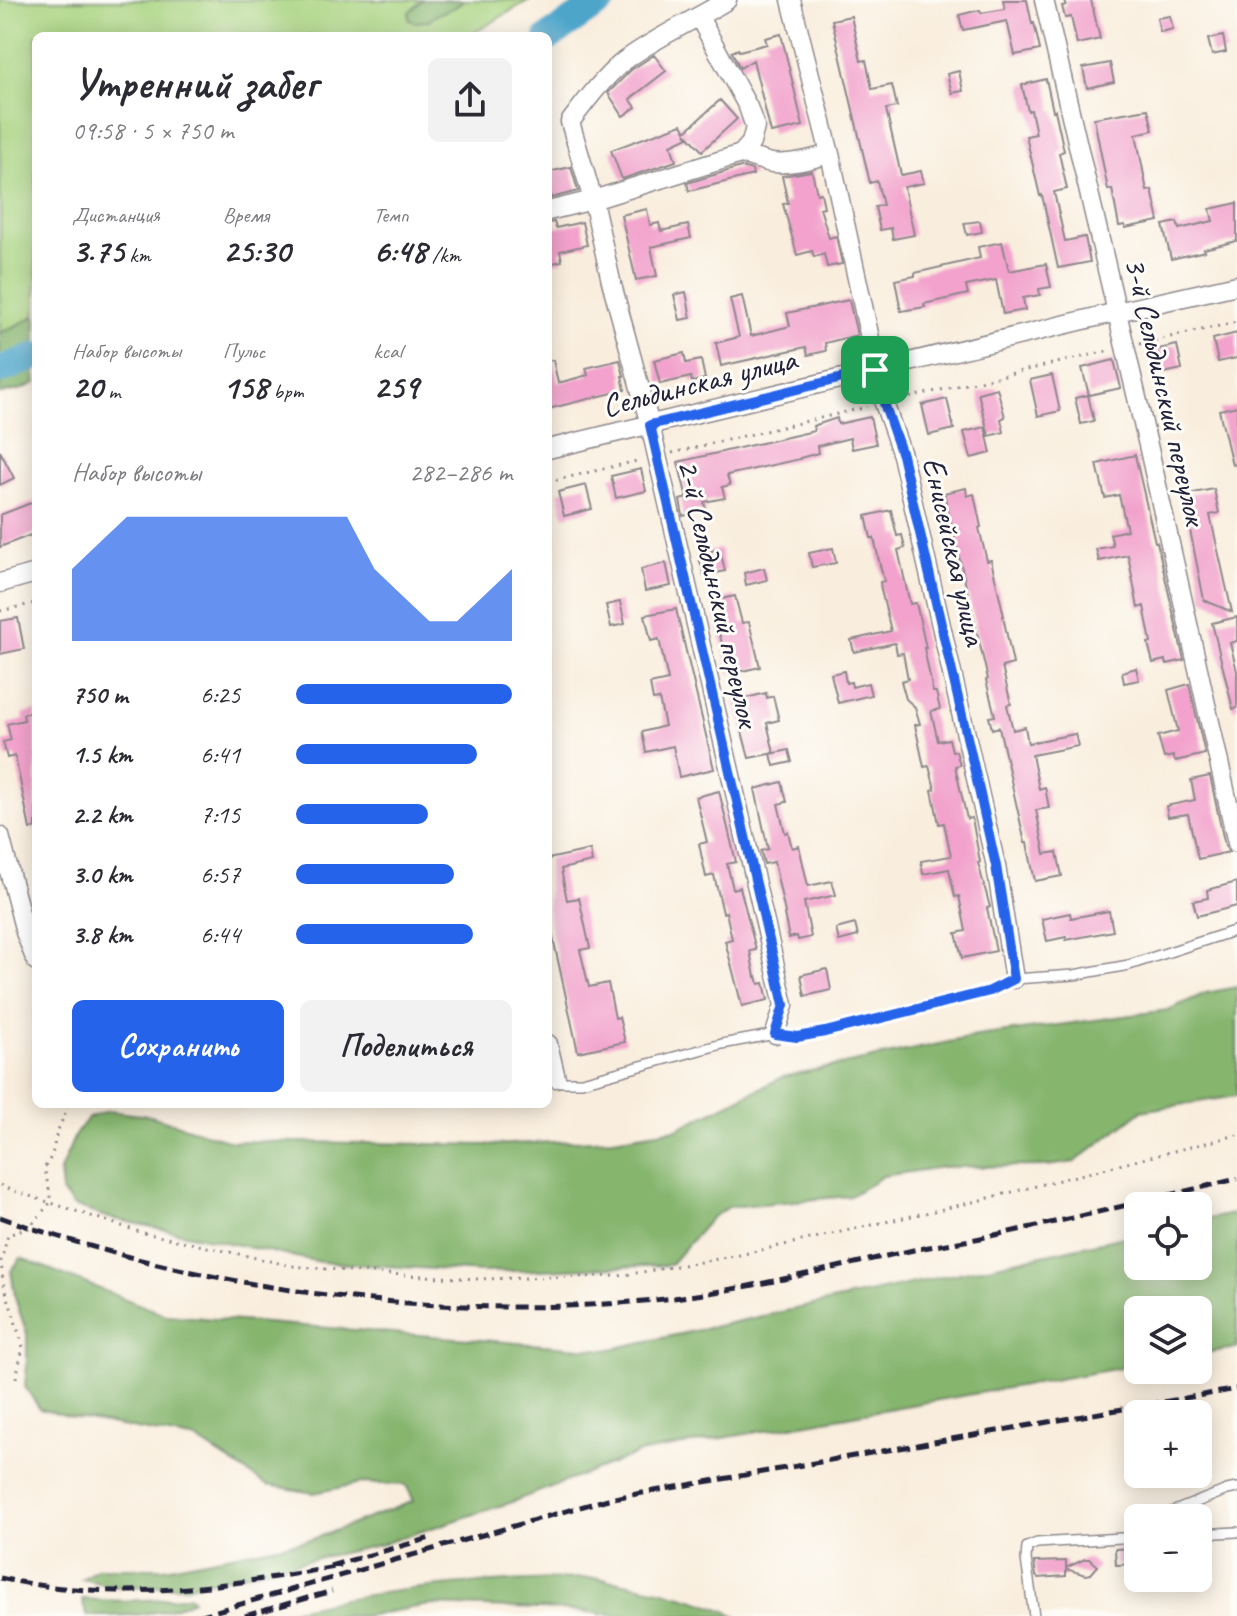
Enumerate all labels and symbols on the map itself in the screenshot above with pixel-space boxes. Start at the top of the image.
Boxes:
street label: 3-й Сельдинский переулок [1115,253,1217,532]
pin [841,336,909,404]
street label: Сельдинская улица [598,338,802,426]
street label: Енисейская улица [913,453,997,651]
street label: 2-й Сельдинский переулок [668,455,770,734]

